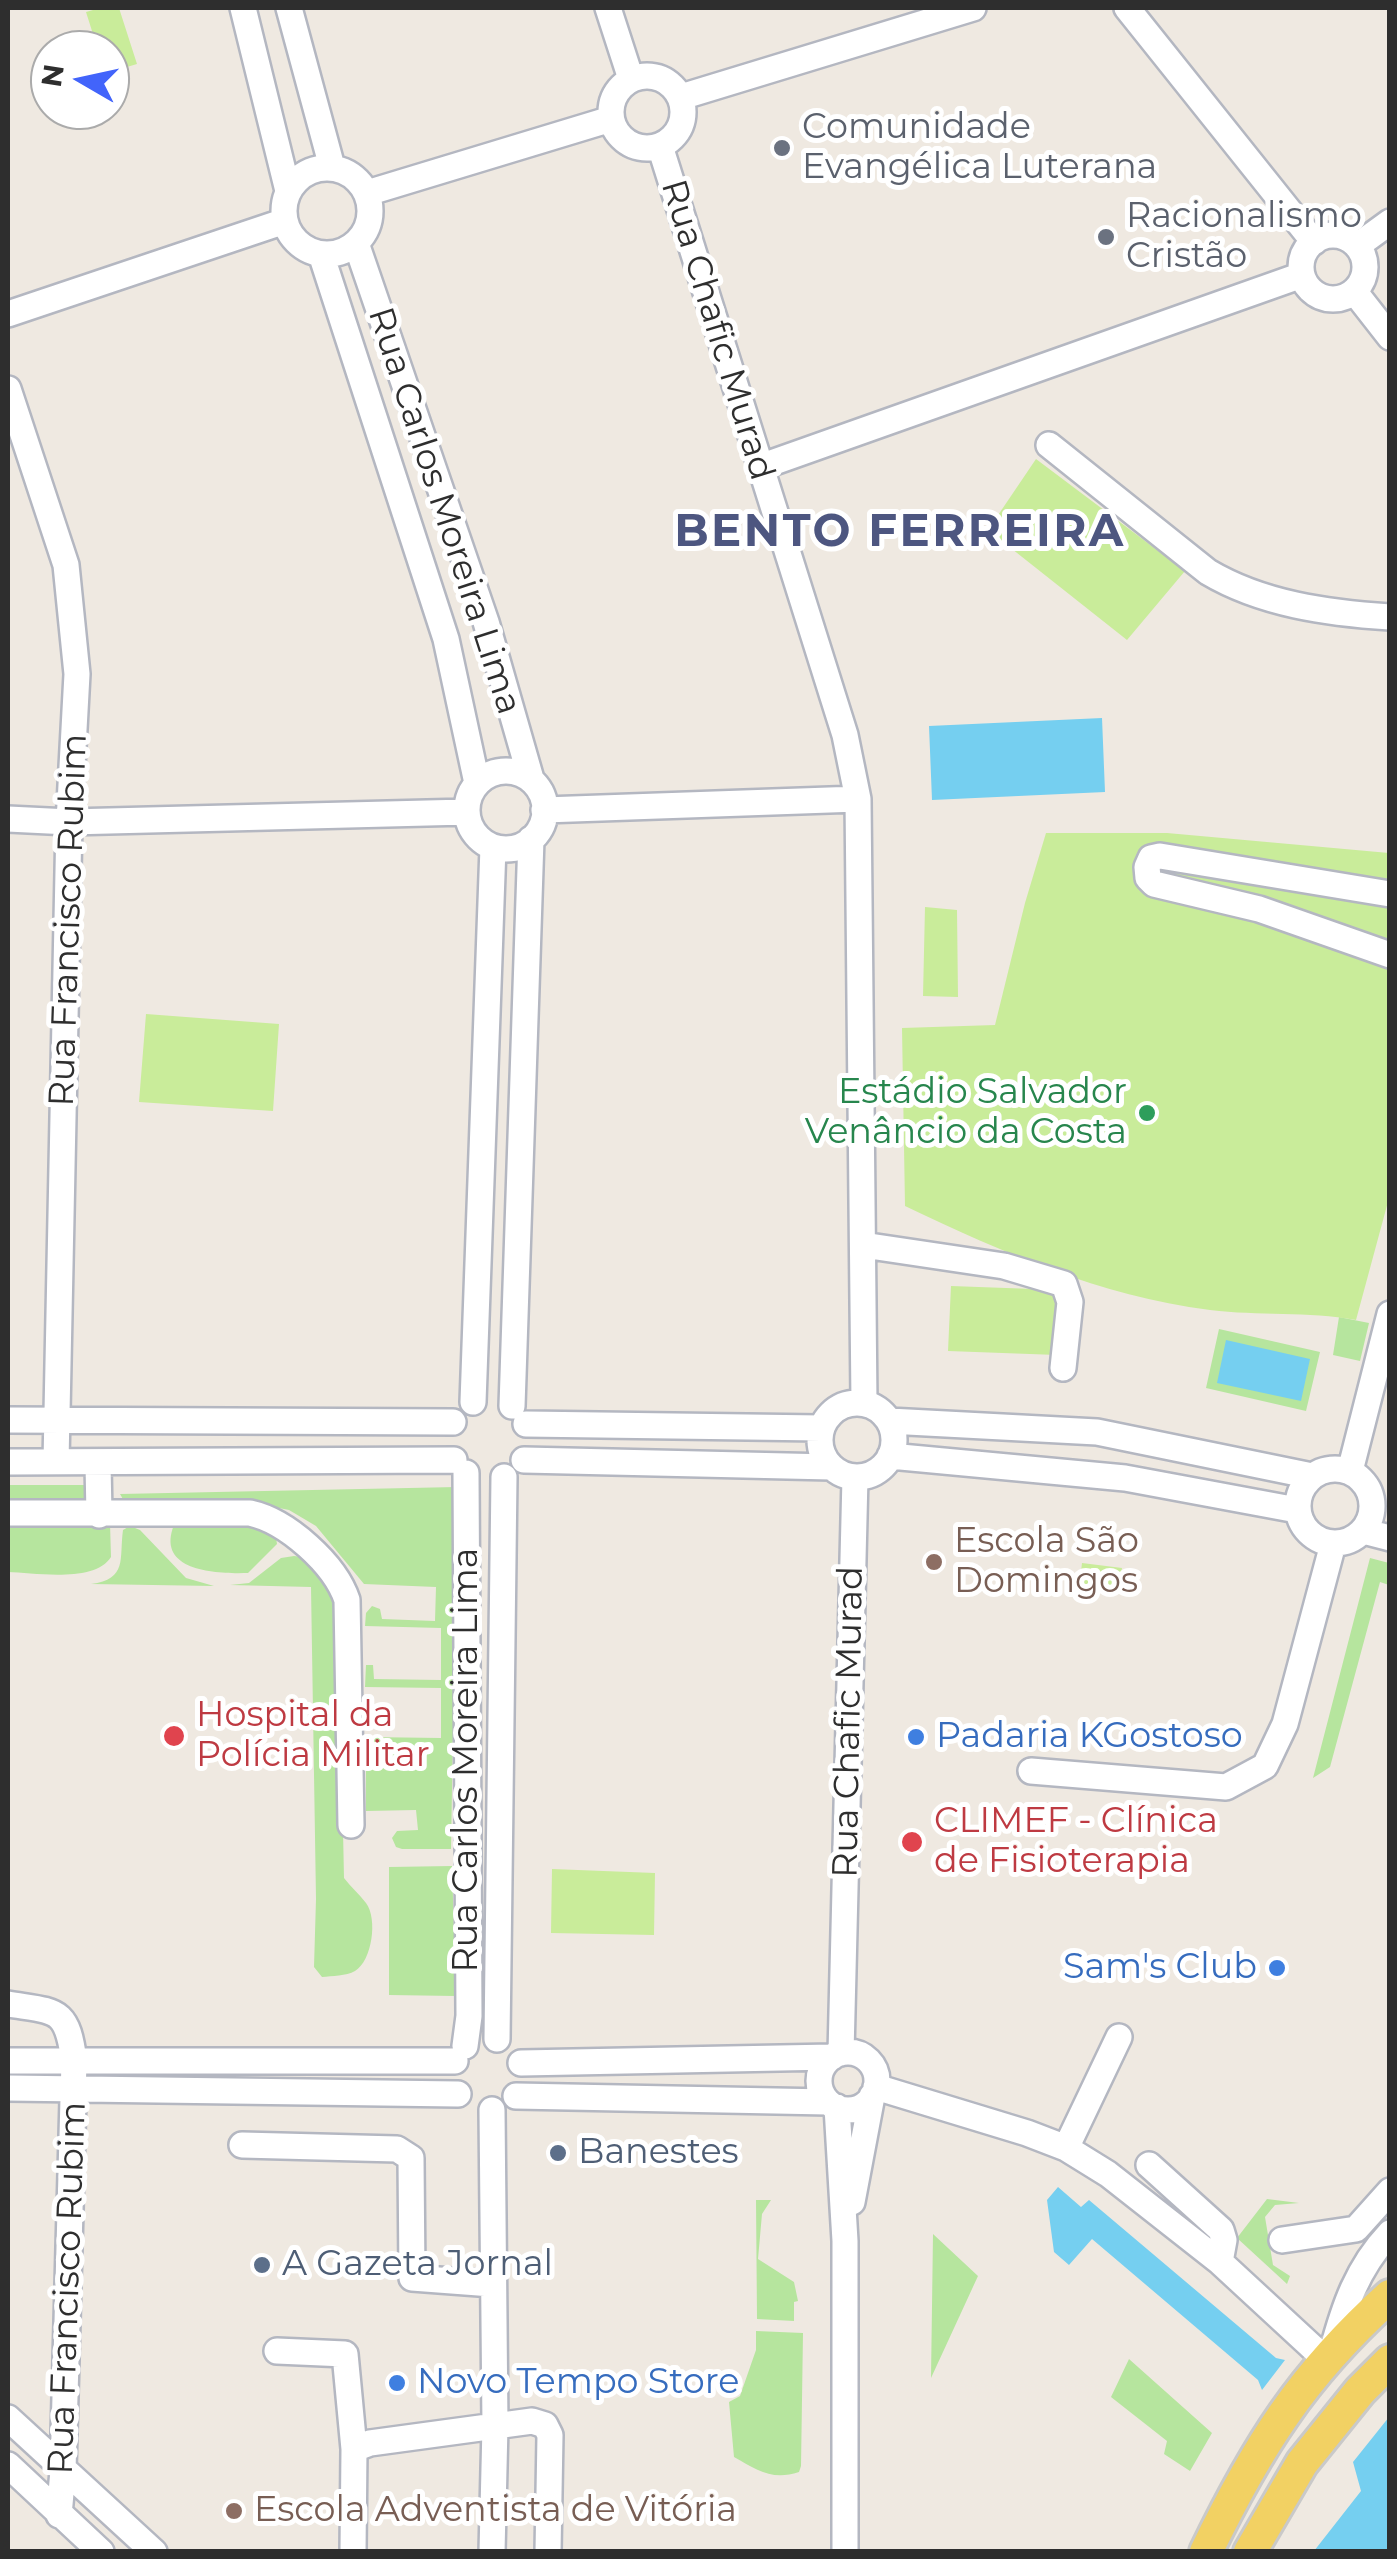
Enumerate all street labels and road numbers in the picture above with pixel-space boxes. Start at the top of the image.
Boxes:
street label: Rua Chafic Murad [651,175,783,485]
street label: Rua Carlos Moreira Lima [358,302,530,720]
street label: Rua Francisco Rubim [42,733,96,1107]
street label: Rua Carlos Moreira Lima [446,1548,488,1972]
street label: Rua Chafic Murad [825,1566,873,1878]
street label: Rua Francisco Rubim [41,2101,95,2475]

